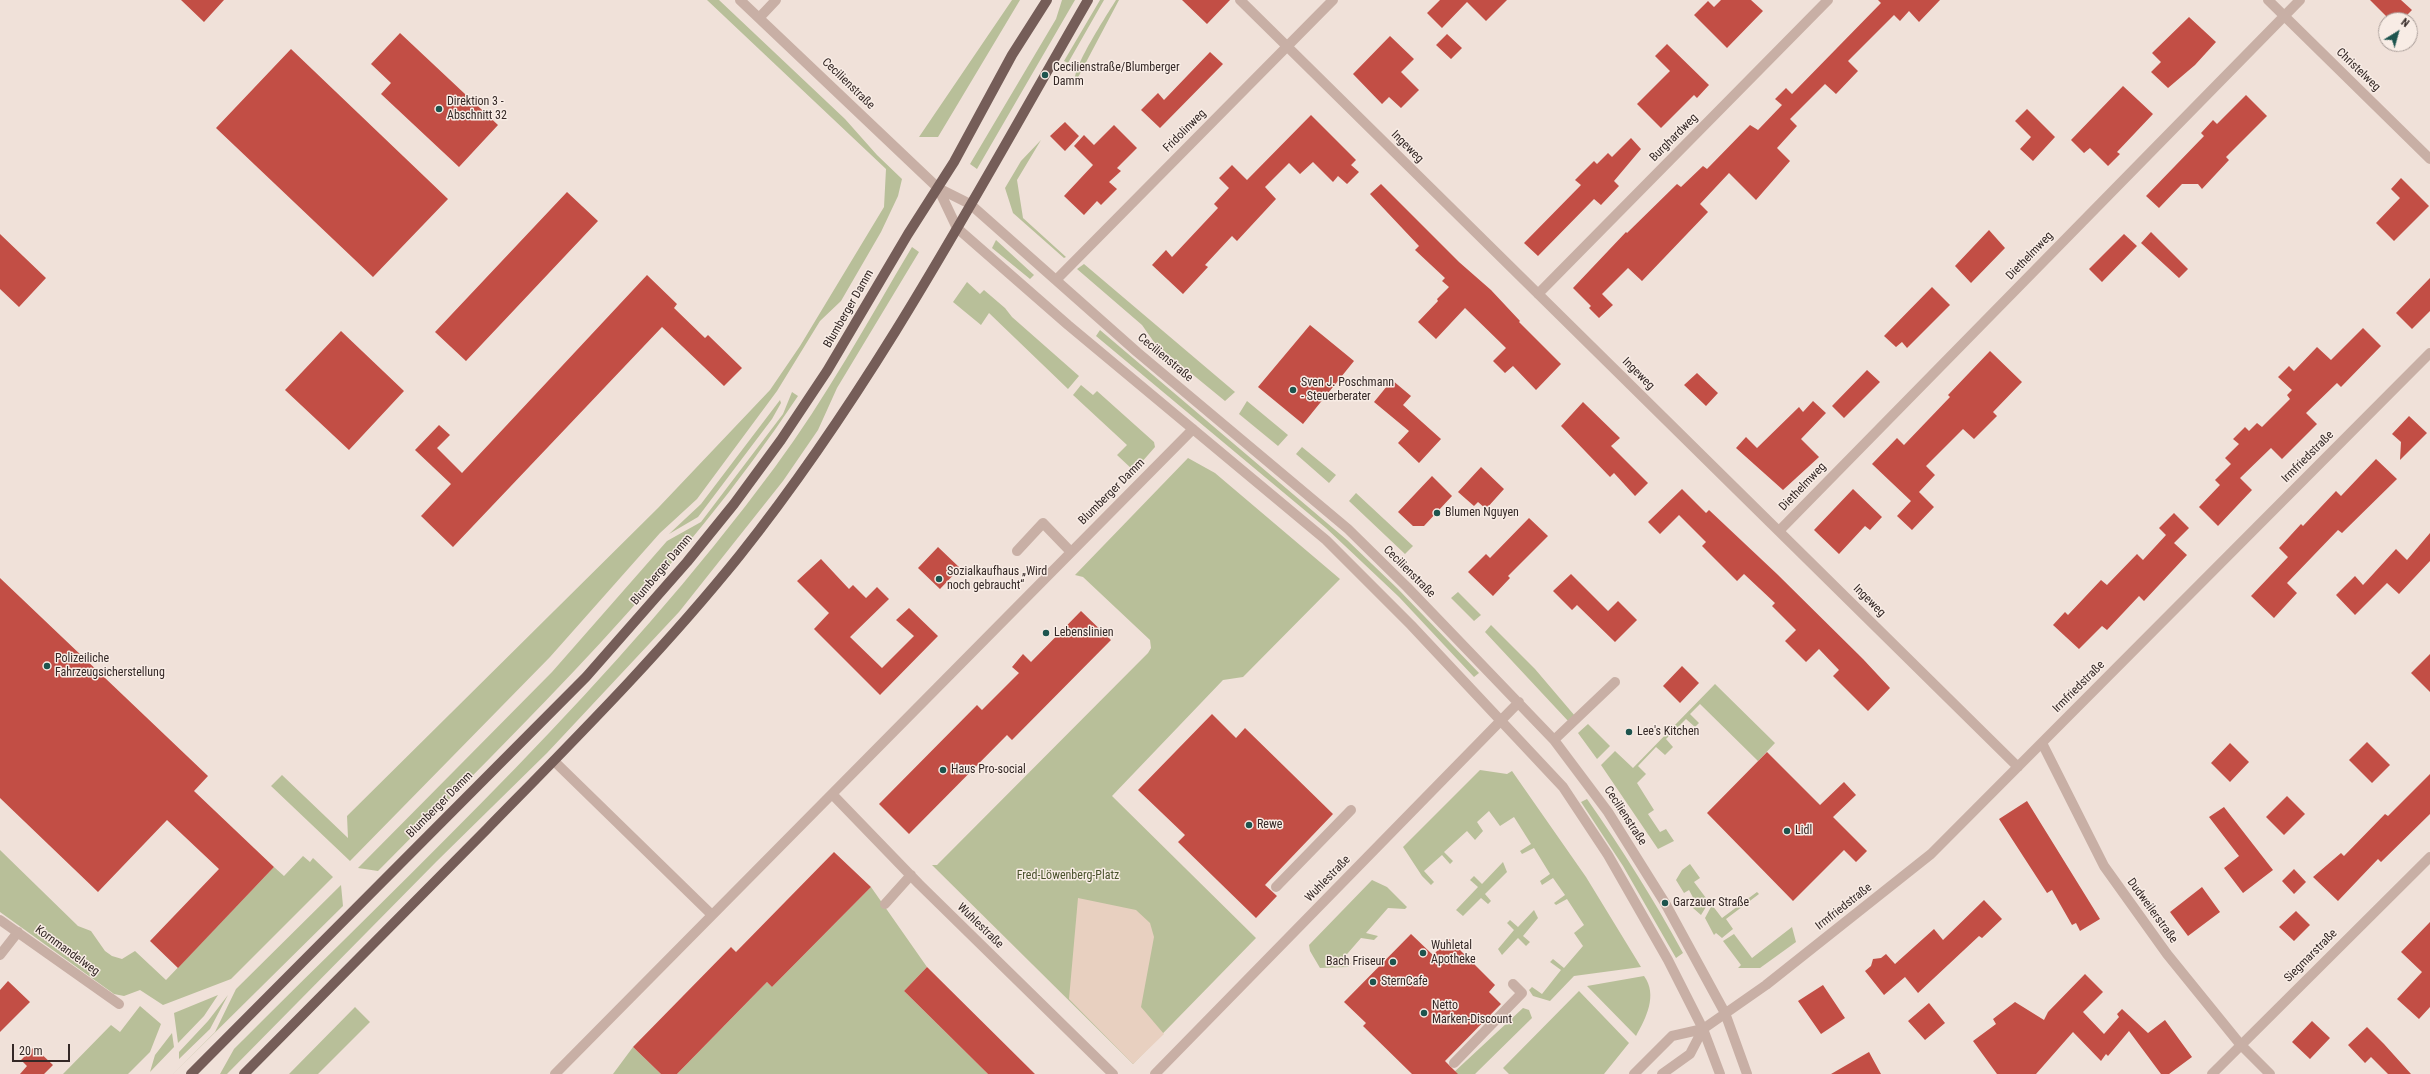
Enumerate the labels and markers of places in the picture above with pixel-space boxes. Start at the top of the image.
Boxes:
place label: Cecilienstraße/Blumberger Damm [1053,61,1180,89]
marker: Cecilienstraße/Blumberger Damm [1040,70,1050,80]
place label: Direktion 3 - Abschnitt 32 [447,95,507,123]
marker: Direktion 3 - Abschnitt 32 [434,104,444,114]
place label: Sven J. Poschmann - Steuerberater [1301,376,1394,404]
marker: Sven J. Poschmann - Steuerberater [1288,385,1298,395]
place label: Blumen Nguyen [1445,506,1519,520]
marker: Blumen Nguyen [1432,508,1442,518]
place label: Sozialkaufhaus „Wird noch gebraucht“ [947,565,1047,593]
marker: Sozialkaufhaus „Wird noch gebraucht“ [934,574,944,584]
place label: Lebenslinien [1054,626,1114,640]
marker: Lebenslinien [1041,628,1051,638]
place label: Polizeiliche Fahrzeugsicherstellung [55,652,165,680]
marker: Polizeiliche Fahrzeugsicherstellung [42,661,52,671]
place label: Lee's Kitchen [1637,725,1699,739]
marker: Lee's Kitchen [1624,727,1634,737]
place label: Haus Pro-social [951,763,1026,777]
marker: Haus Pro-social [938,765,948,775]
place label: Rewe [1257,818,1282,832]
marker: Rewe [1244,820,1254,830]
place label: Lidl [1795,824,1812,838]
marker: Lidl [1782,826,1792,836]
place label: Garzauer Straße [1673,896,1749,910]
marker: Garzauer Straße [1660,898,1670,908]
place label: Wuhletal Apotheke [1431,939,1476,967]
marker: Wuhletal Apotheke [1418,948,1428,958]
place label: Bach Friseur [1326,955,1385,969]
marker: Bach Friseur [1388,957,1398,967]
place label: SternCafe [1381,975,1428,989]
marker: SternCafe [1368,977,1378,987]
place label: Netto Marken-Discount [1432,999,1512,1027]
marker: Netto Marken-Discount [1419,1008,1429,1018]

